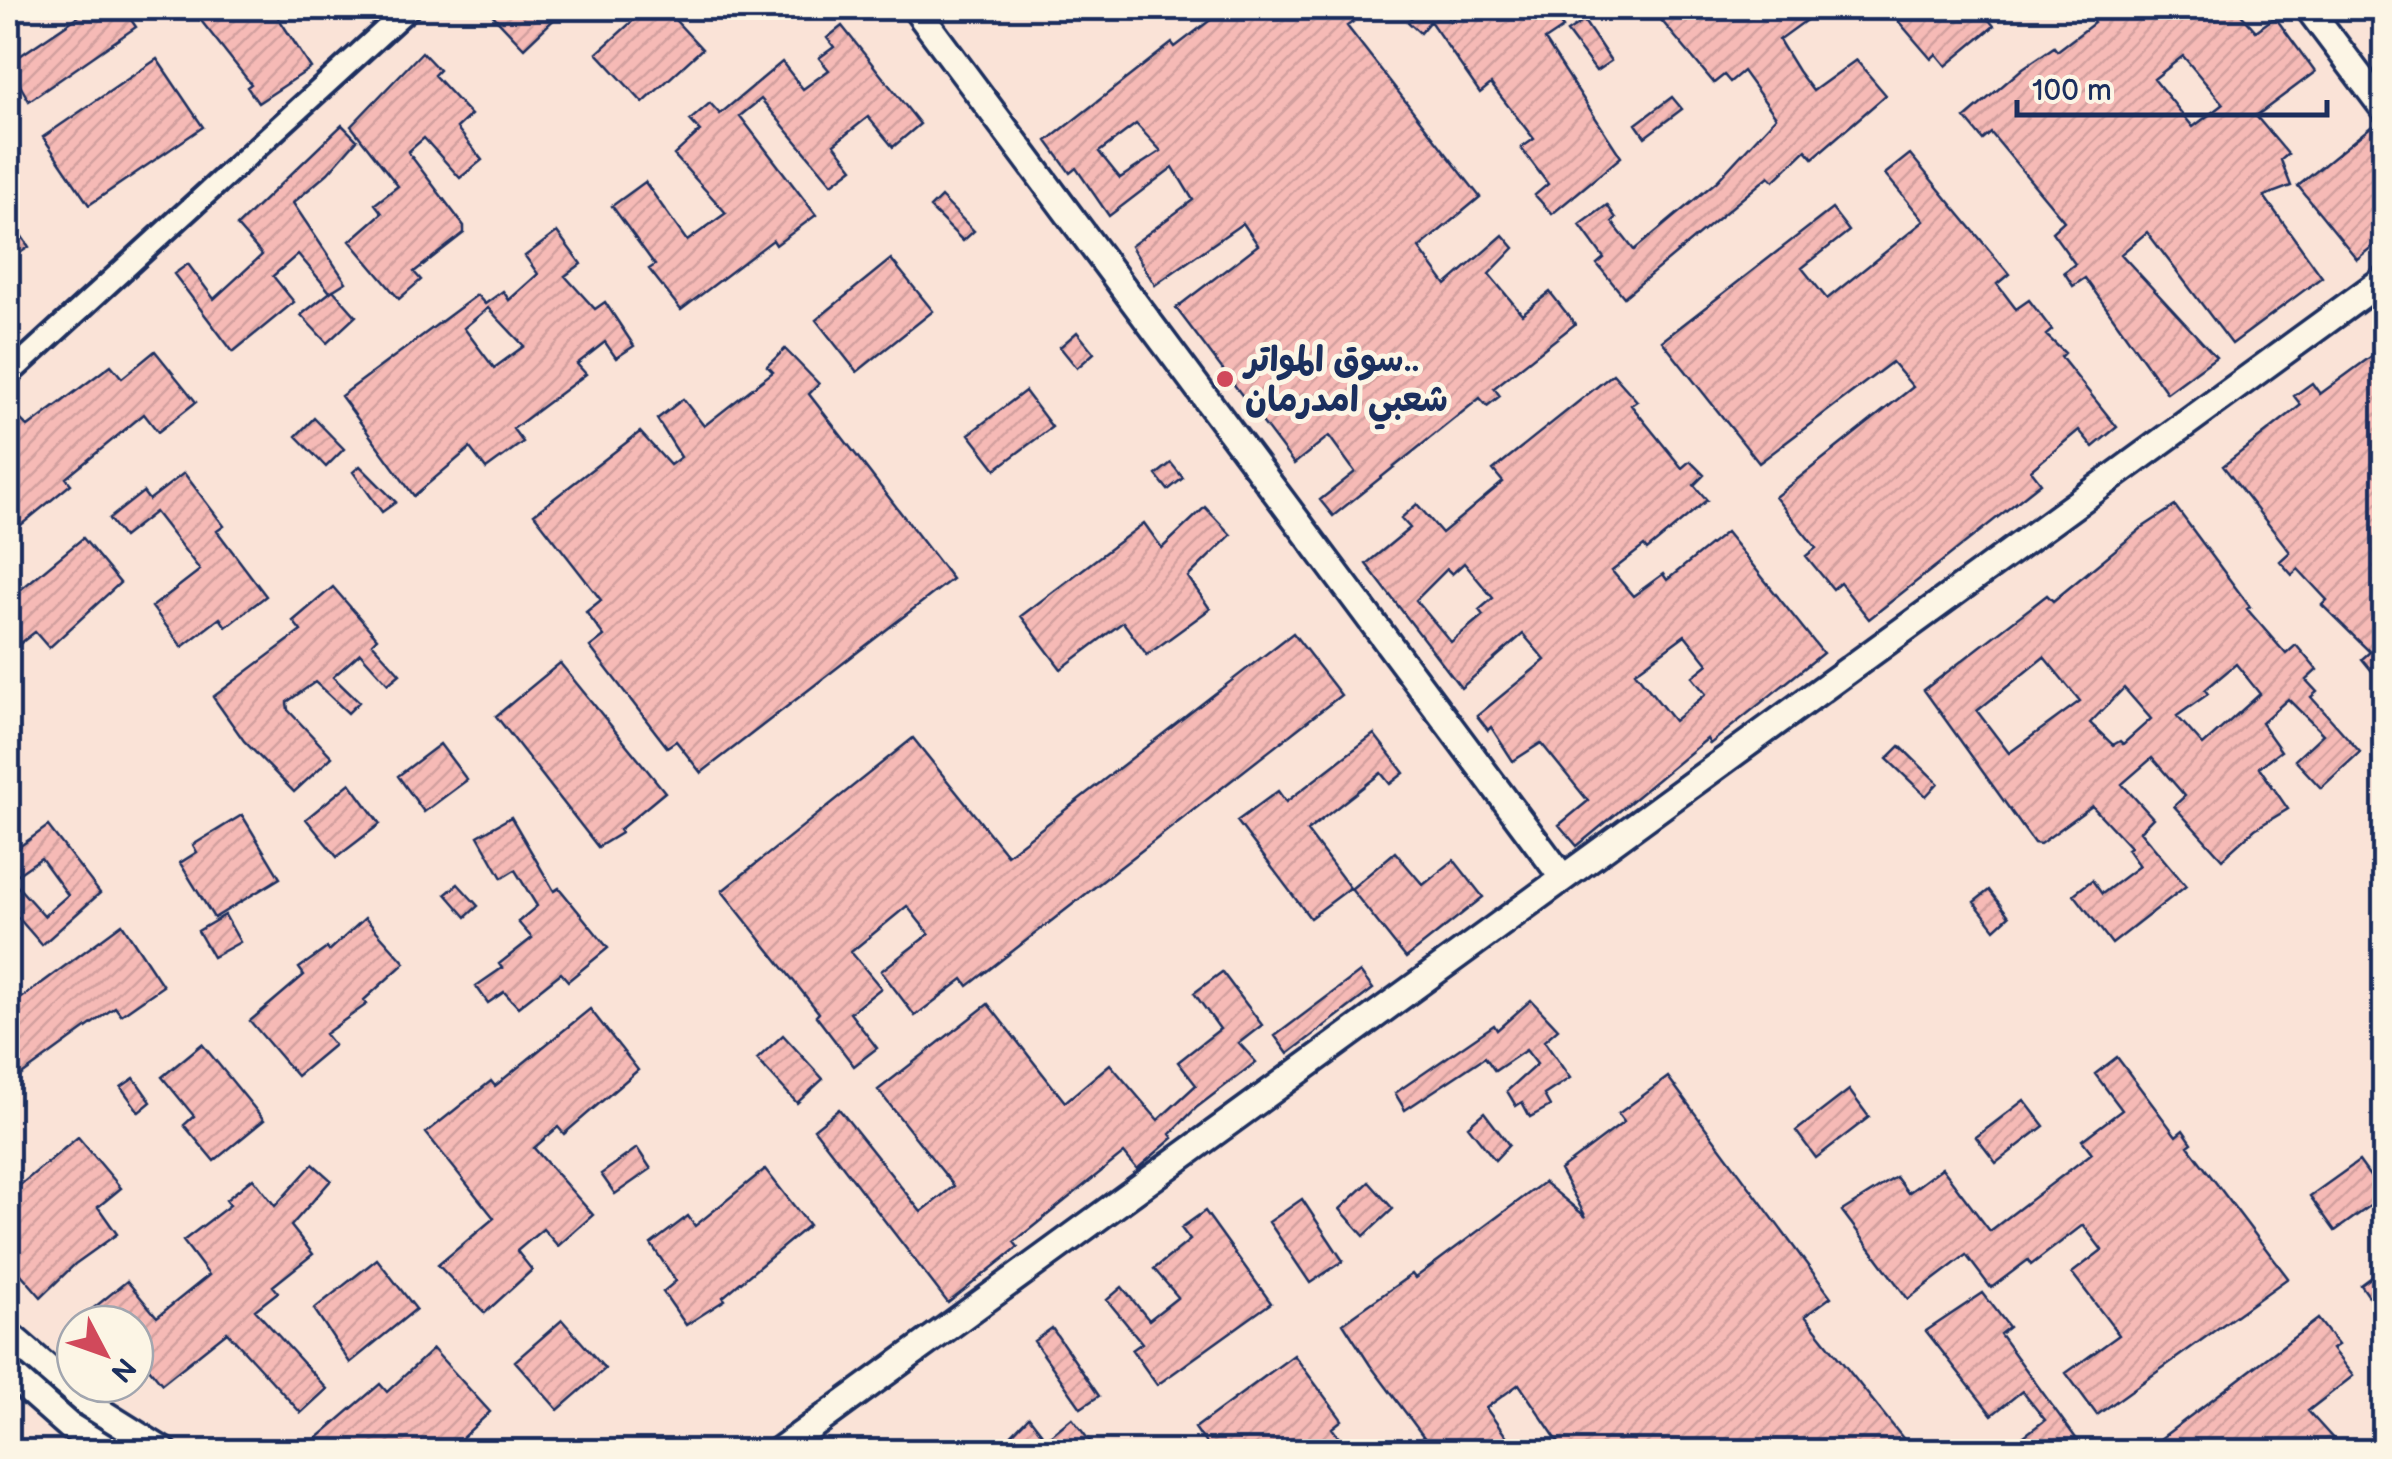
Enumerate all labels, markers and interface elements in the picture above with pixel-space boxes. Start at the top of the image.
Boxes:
scale bar [2017,55,2327,117]
text: 100 m [2032,73,2112,109]
place label: سوق المواتر.. شعبي امدرمان [1242,339,1448,430]
marker: سوق المواتر.. شعبي امدرمان [1214,368,1236,390]
north arrow [55,1304,155,1404]
text: N [103,1351,142,1388]

